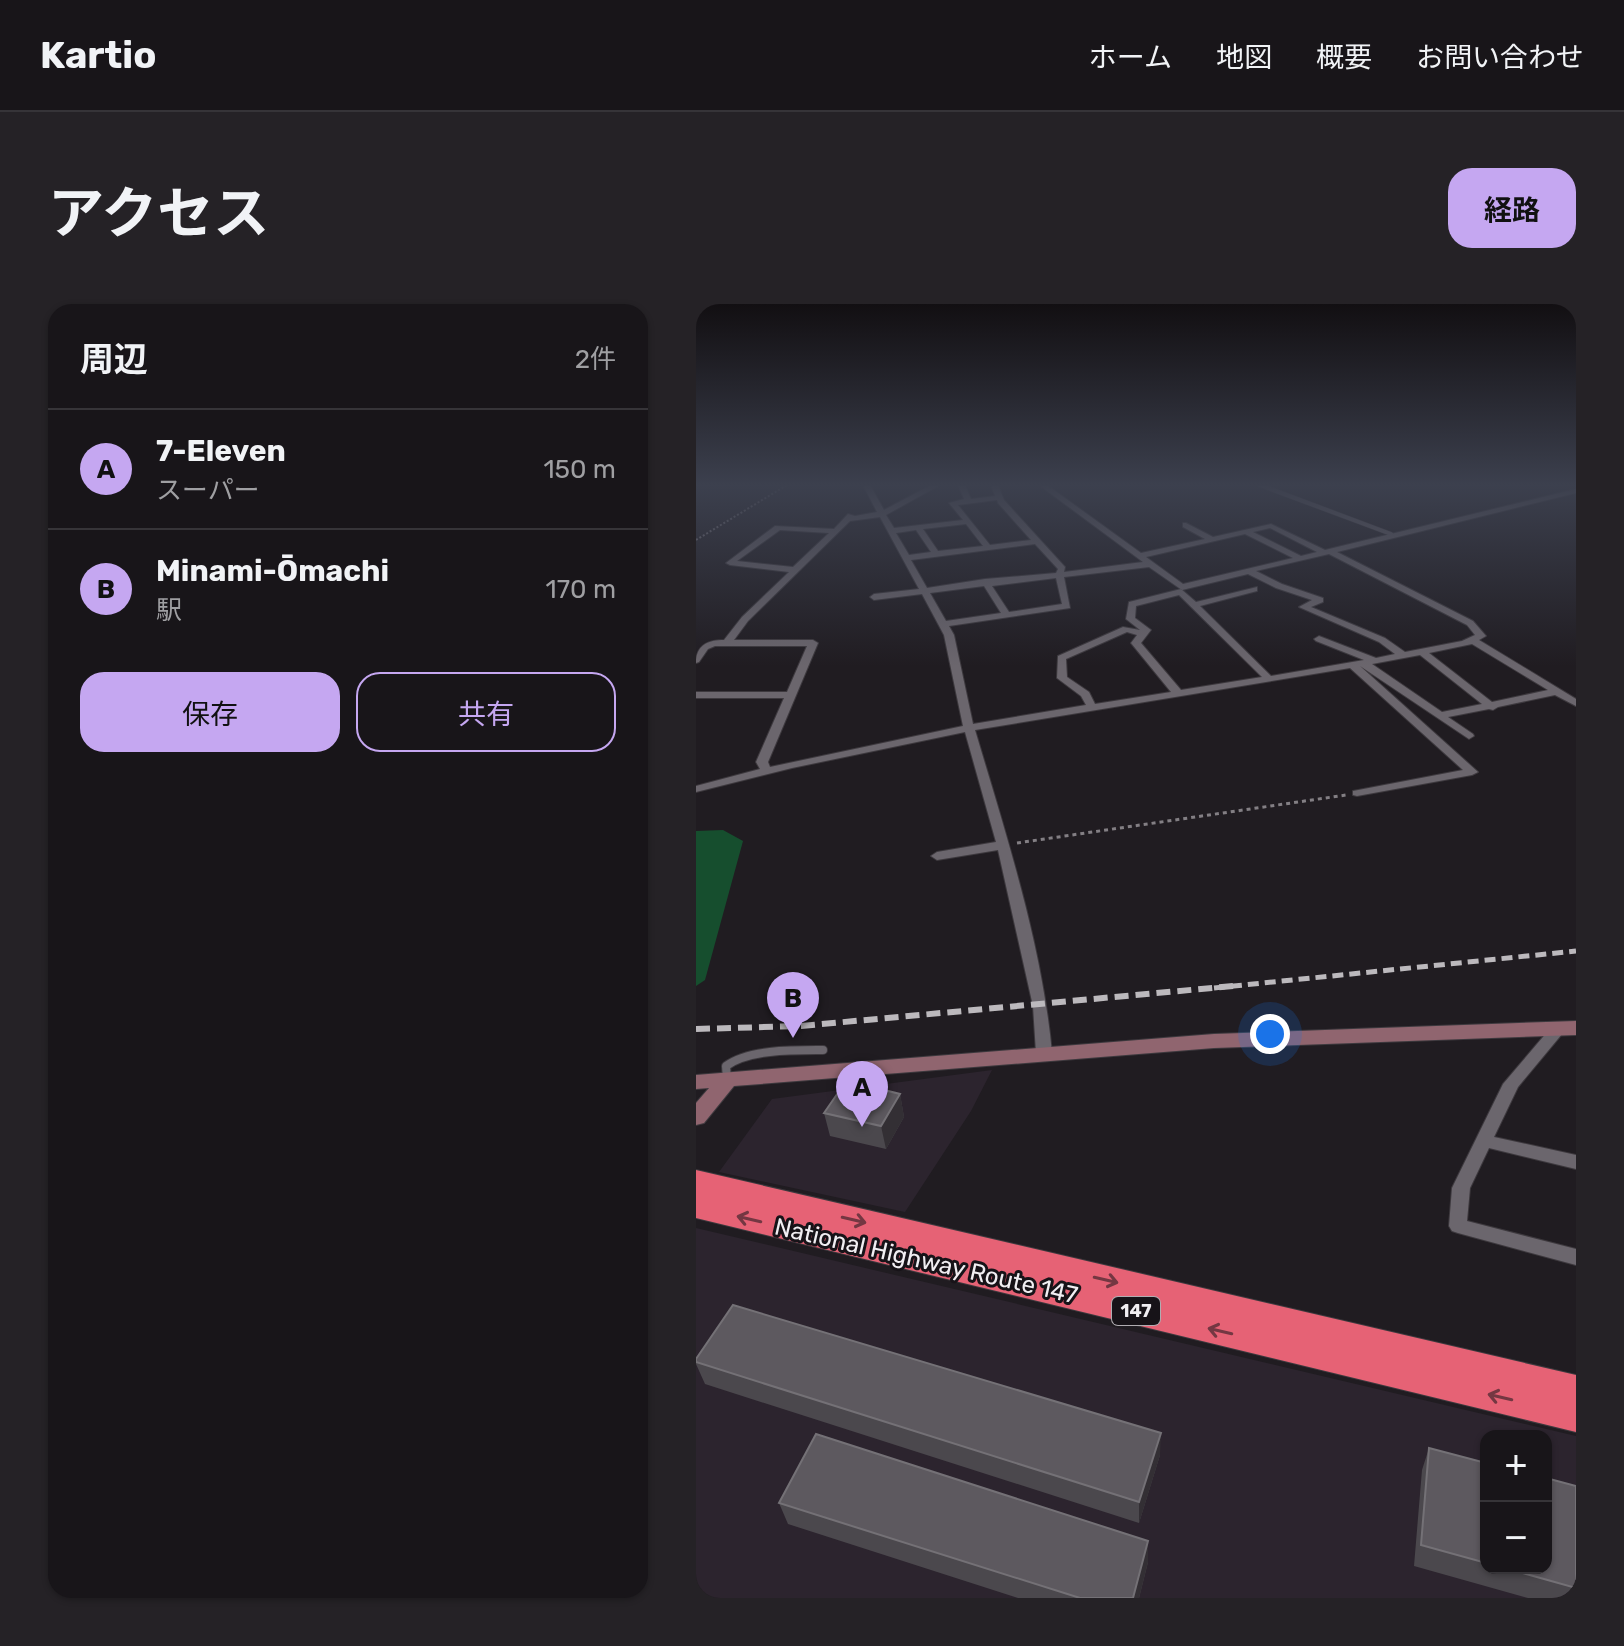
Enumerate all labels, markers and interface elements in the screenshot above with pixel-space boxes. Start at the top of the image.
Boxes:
text: Kartio [40,32,156,78]
text: ホーム [1089,41,1172,74]
text: 地図 [1216,41,1272,74]
text: 概要 [1316,41,1372,74]
text: お問い合わせ [1416,41,1584,74]
button: 経路 [1448,168,1576,248]
text: アクセス [48,181,269,247]
text: 周辺 [80,339,148,380]
text: 2件 [575,344,616,375]
text: 7-Eleven [156,433,286,469]
text: A [97,454,115,485]
text: 150 m [543,454,616,485]
text: スーパー [156,475,260,506]
text: Minami-Ōmachi [156,553,389,589]
text: B [97,574,115,605]
text: 170 m [546,574,616,605]
text: 駅 [156,595,182,626]
button: 保存 [80,672,340,752]
button: 共有 [356,672,616,752]
pin: B [767,972,819,1038]
your location [1250,1014,1290,1054]
pin: A [836,1061,888,1127]
one-way arrow [737,1210,762,1225]
street label: National Highway Route 147 [772,1213,1080,1309]
one-way arrow [840,1213,866,1228]
one-way arrow [1093,1274,1119,1289]
road number: 147 [1112,1297,1160,1325]
one-way arrow [1207,1323,1233,1338]
one-way arrow [1488,1389,1513,1404]
map controls [1480,1430,1552,1574]
button: + [1480,1430,1552,1502]
button: − [1480,1502,1552,1574]

